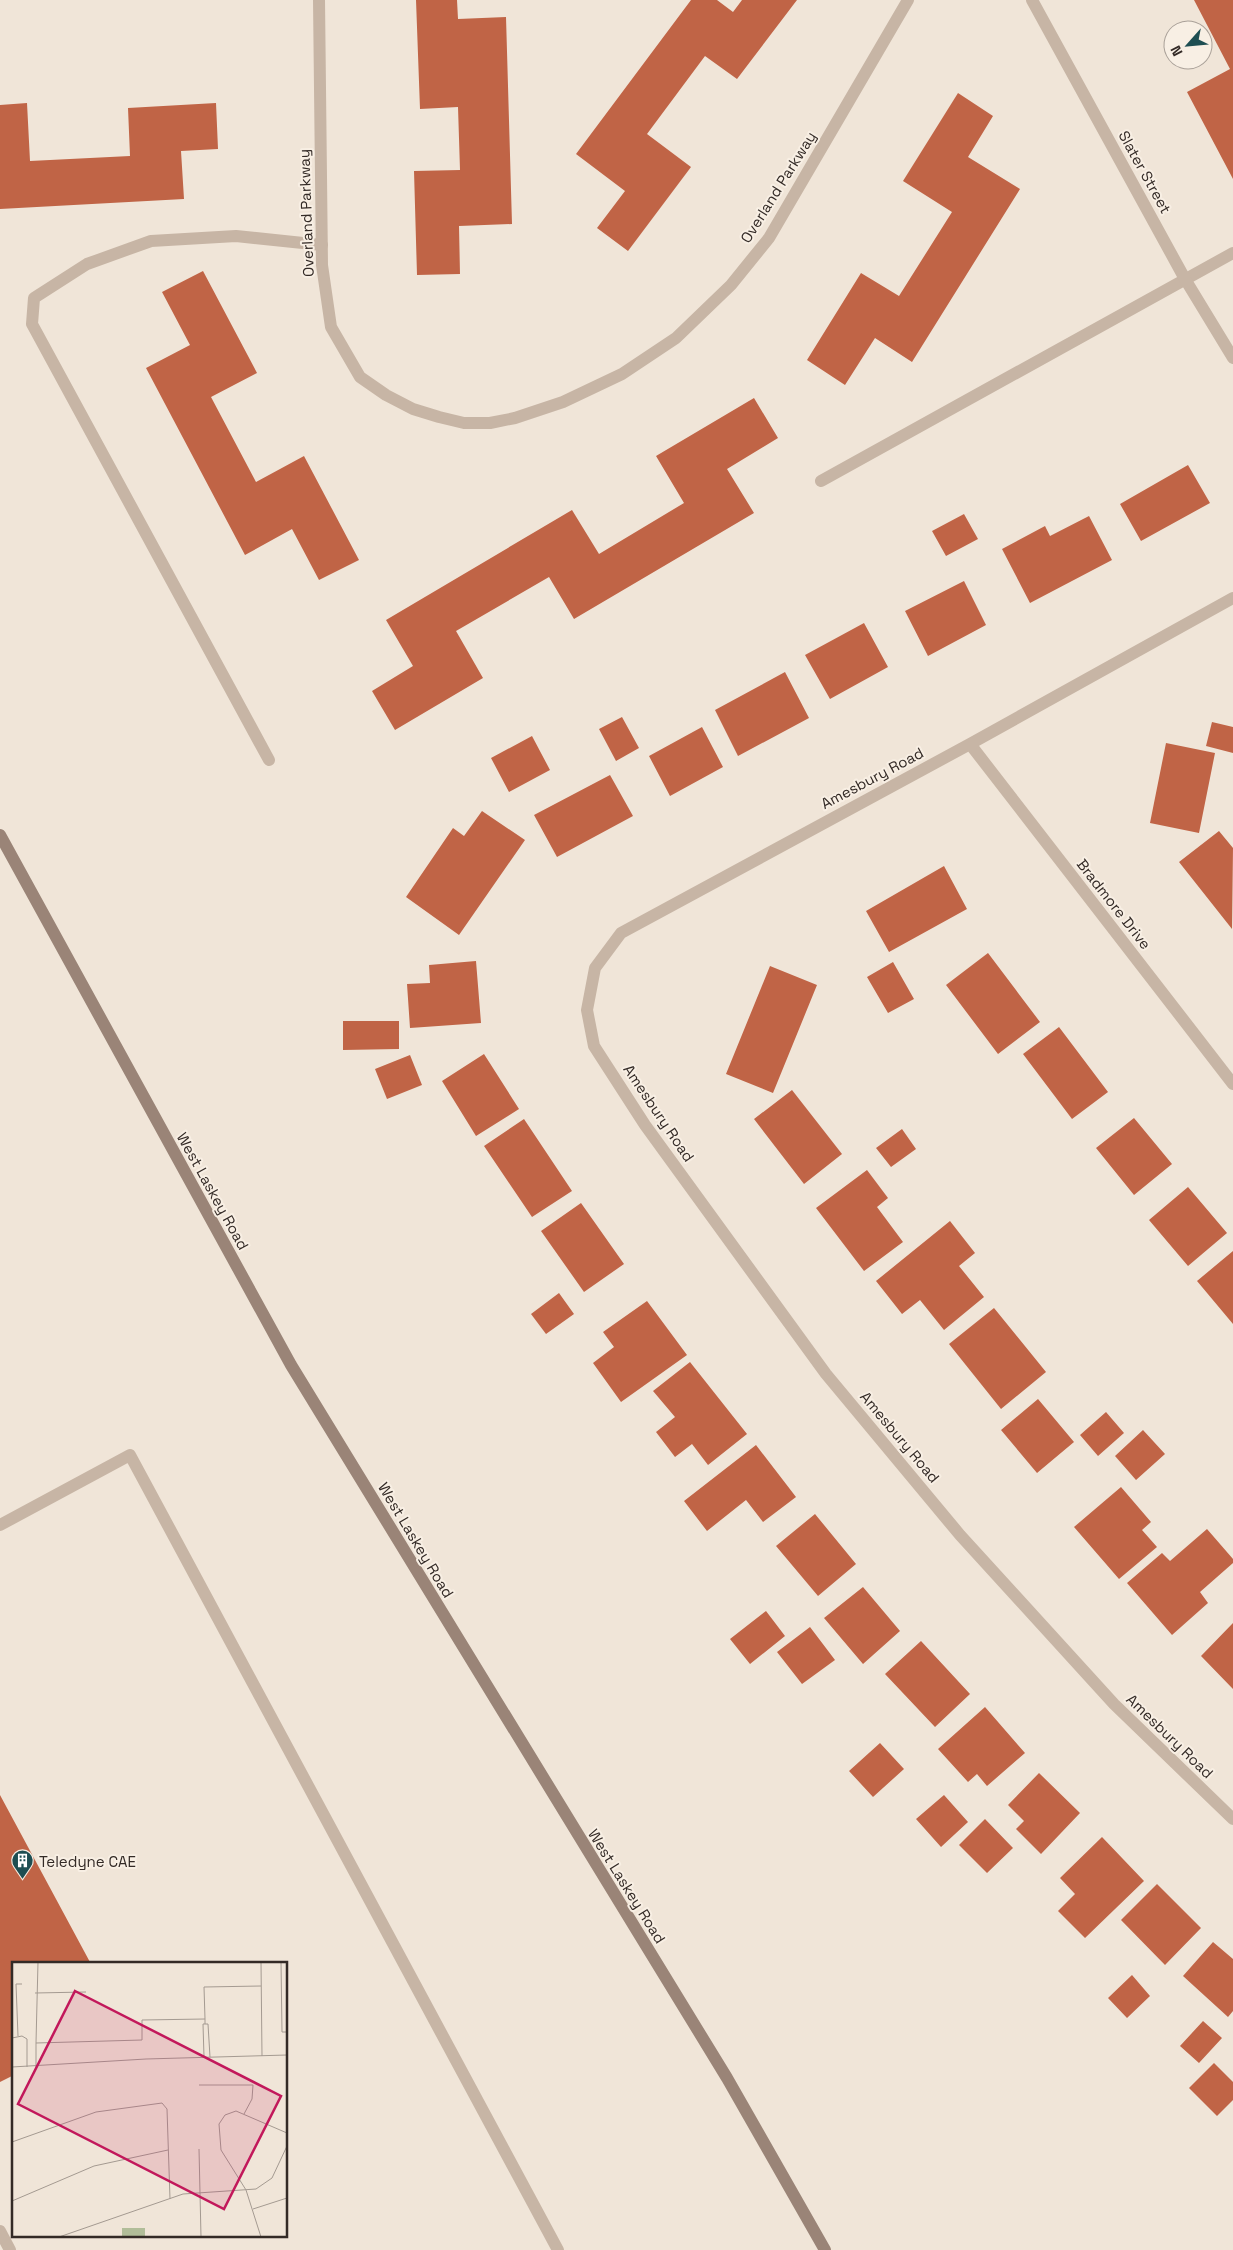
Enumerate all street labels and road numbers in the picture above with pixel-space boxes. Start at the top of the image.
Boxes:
street label: Slater Street [1114,127,1176,217]
street label: Overland Parkway [736,128,820,246]
street label: Overland Parkway [294,149,318,277]
street label: Amesbury Road [817,743,927,813]
street label: Bradmore Drive [1073,855,1155,953]
street label: Amesbury Road [619,1061,699,1165]
street label: West Laskey Road [173,1129,253,1253]
street label: Amesbury Road [856,1387,944,1487]
street label: West Laskey Road [374,1479,458,1601]
street label: Amesbury Road [1123,1690,1217,1782]
street label: West Laskey Road [584,1825,670,1947]

